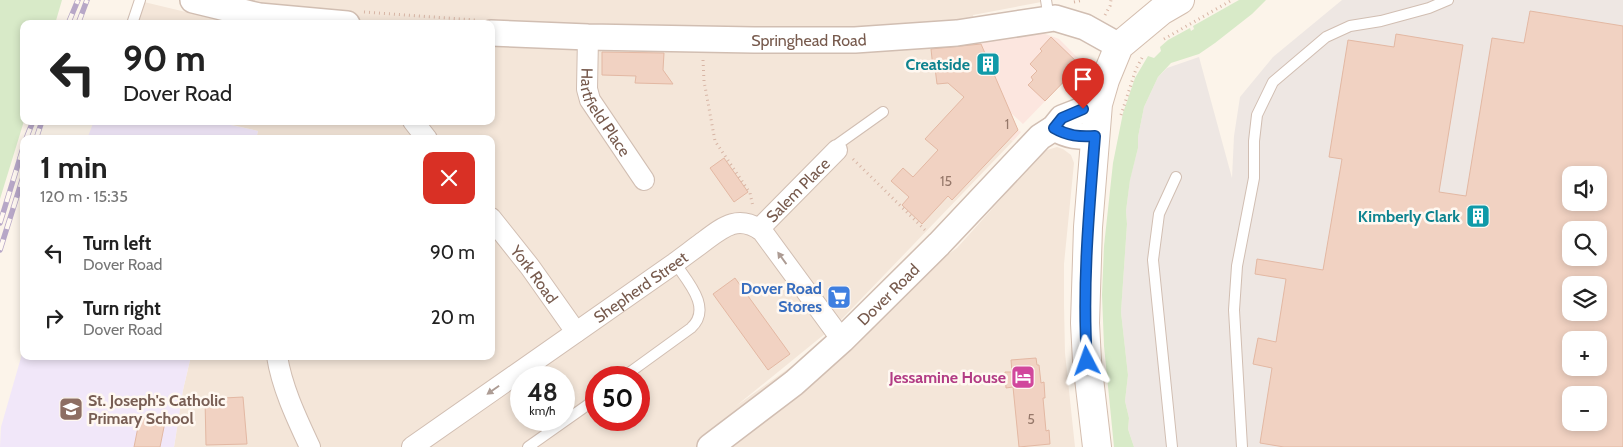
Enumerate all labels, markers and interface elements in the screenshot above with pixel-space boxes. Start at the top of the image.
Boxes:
street label: Springhead Road [751,30,867,50]
text: 90 m [123,37,206,80]
icon: left [40,40,105,105]
building icon: Creatside [975,51,1001,77]
place label: Creatside [906,55,970,74]
pin [1062,58,1104,109]
icon: arrive [1069,65,1097,93]
street label: Hartfield Place [577,68,635,160]
text: Dover Road [123,80,232,107]
house number: 1 [1005,115,1009,133]
text: 1 min [40,149,108,186]
button: close [423,152,475,204]
street label: Salem Place [762,154,833,226]
map controls [1562,166,1607,431]
button: sound [1562,166,1607,211]
house number: 15 [940,172,952,190]
text: 120 m · 15:35 [40,187,128,206]
building icon: Kimberly Clark [1465,203,1491,229]
place label: Kimberly Clark [1358,207,1460,226]
button: search [1562,221,1607,266]
text: Turn left [83,232,151,255]
icon: left [40,239,68,267]
text: 90 m [430,241,475,264]
street label: York Road [506,241,562,307]
street label: Shepherd Street [590,247,692,327]
one-way arrow [777,252,788,265]
text: Dover Road [83,255,162,274]
street label: Dover Road [853,260,923,329]
button: layers [1562,276,1607,321]
place label: Dover Road Stores [741,279,822,316]
supermarket icon: Dover Road Stores [826,284,852,310]
text: Turn right [83,297,161,320]
icon: right [40,304,68,332]
text: 20 m [431,306,475,329]
text: Dover Road [83,320,162,339]
button: + [1562,331,1607,376]
position arrow [1060,334,1112,386]
hotel icon: Jessamine House [1010,364,1036,390]
speed limit sign: 50 [585,366,650,431]
place label: Jessamine House [888,368,1006,387]
text: 48 [527,377,558,407]
one-way arrow [486,385,500,395]
button: − [1562,386,1607,431]
place label: St. Joseph's Catholic Primary School [88,391,225,428]
school or university icon: St. Joseph's Catholic Primary School [58,396,84,422]
text: km/h [529,403,556,418]
house number: 5 [1027,410,1035,428]

